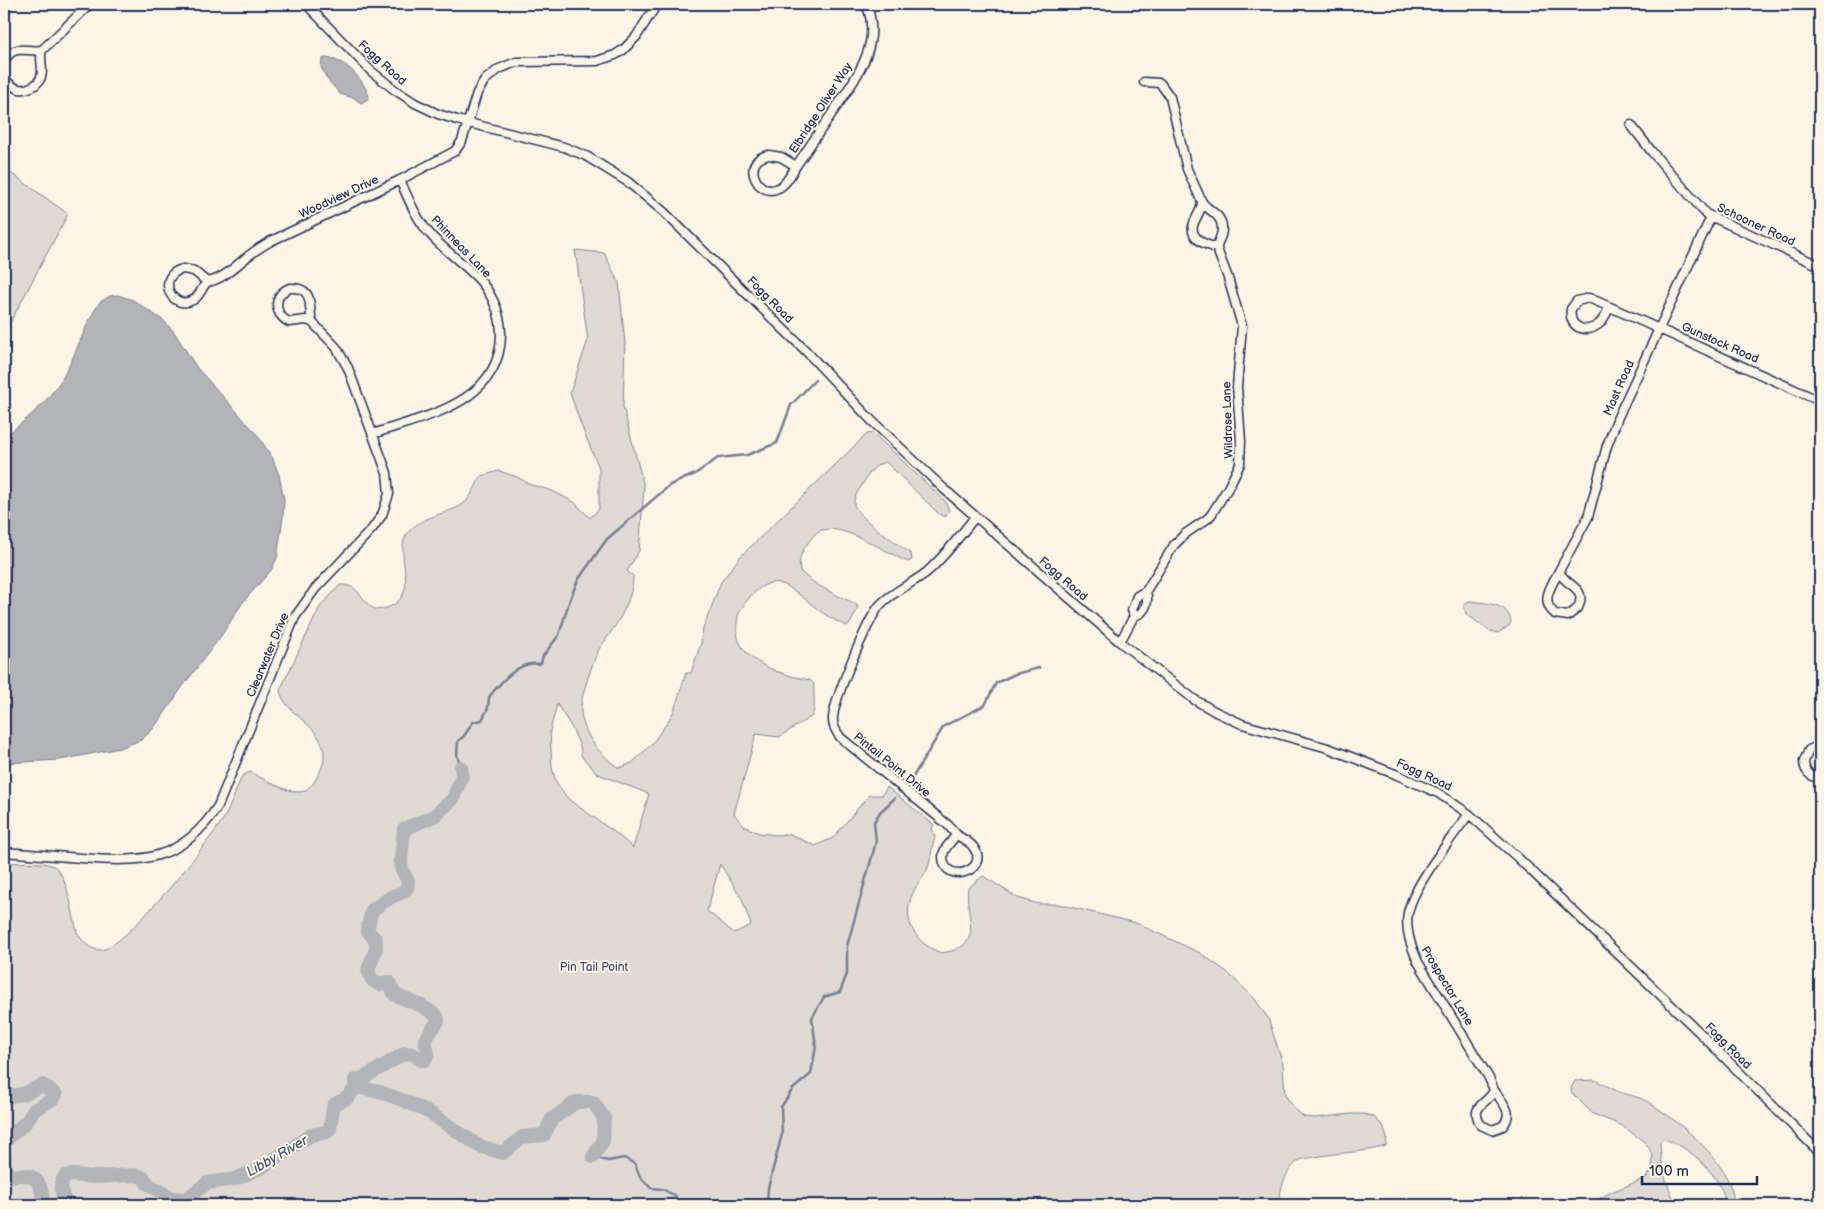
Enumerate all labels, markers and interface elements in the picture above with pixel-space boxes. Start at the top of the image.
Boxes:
street label: Fogg Road [355,37,409,89]
street label: Elbridge Oliver Way [786,59,856,156]
street label: Woodview Drive [297,172,381,222]
street label: Schooner Road [1715,200,1798,250]
street label: Phinneas Lane [428,213,494,281]
street label: Fogg Road [744,274,797,327]
street label: Gunstock Road [1679,319,1761,367]
street label: Mast Road [1600,358,1638,418]
street label: Wildrose Lane [1219,381,1237,459]
street label: Fogg Road [1036,554,1091,604]
street label: Clearwater Drive [243,610,293,700]
street label: Pintail Point Drive [851,729,933,801]
street label: Fogg Road [1394,756,1454,794]
street label: Prospector Lane [1417,944,1477,1028]
park label: Pin Tail Point [560,960,629,975]
street label: Fogg Road [1702,1020,1755,1073]
water label: Libby River [243,1131,311,1180]
scale bar [1642,1154,1756,1186]
text: 100 m [1649,1162,1689,1181]

